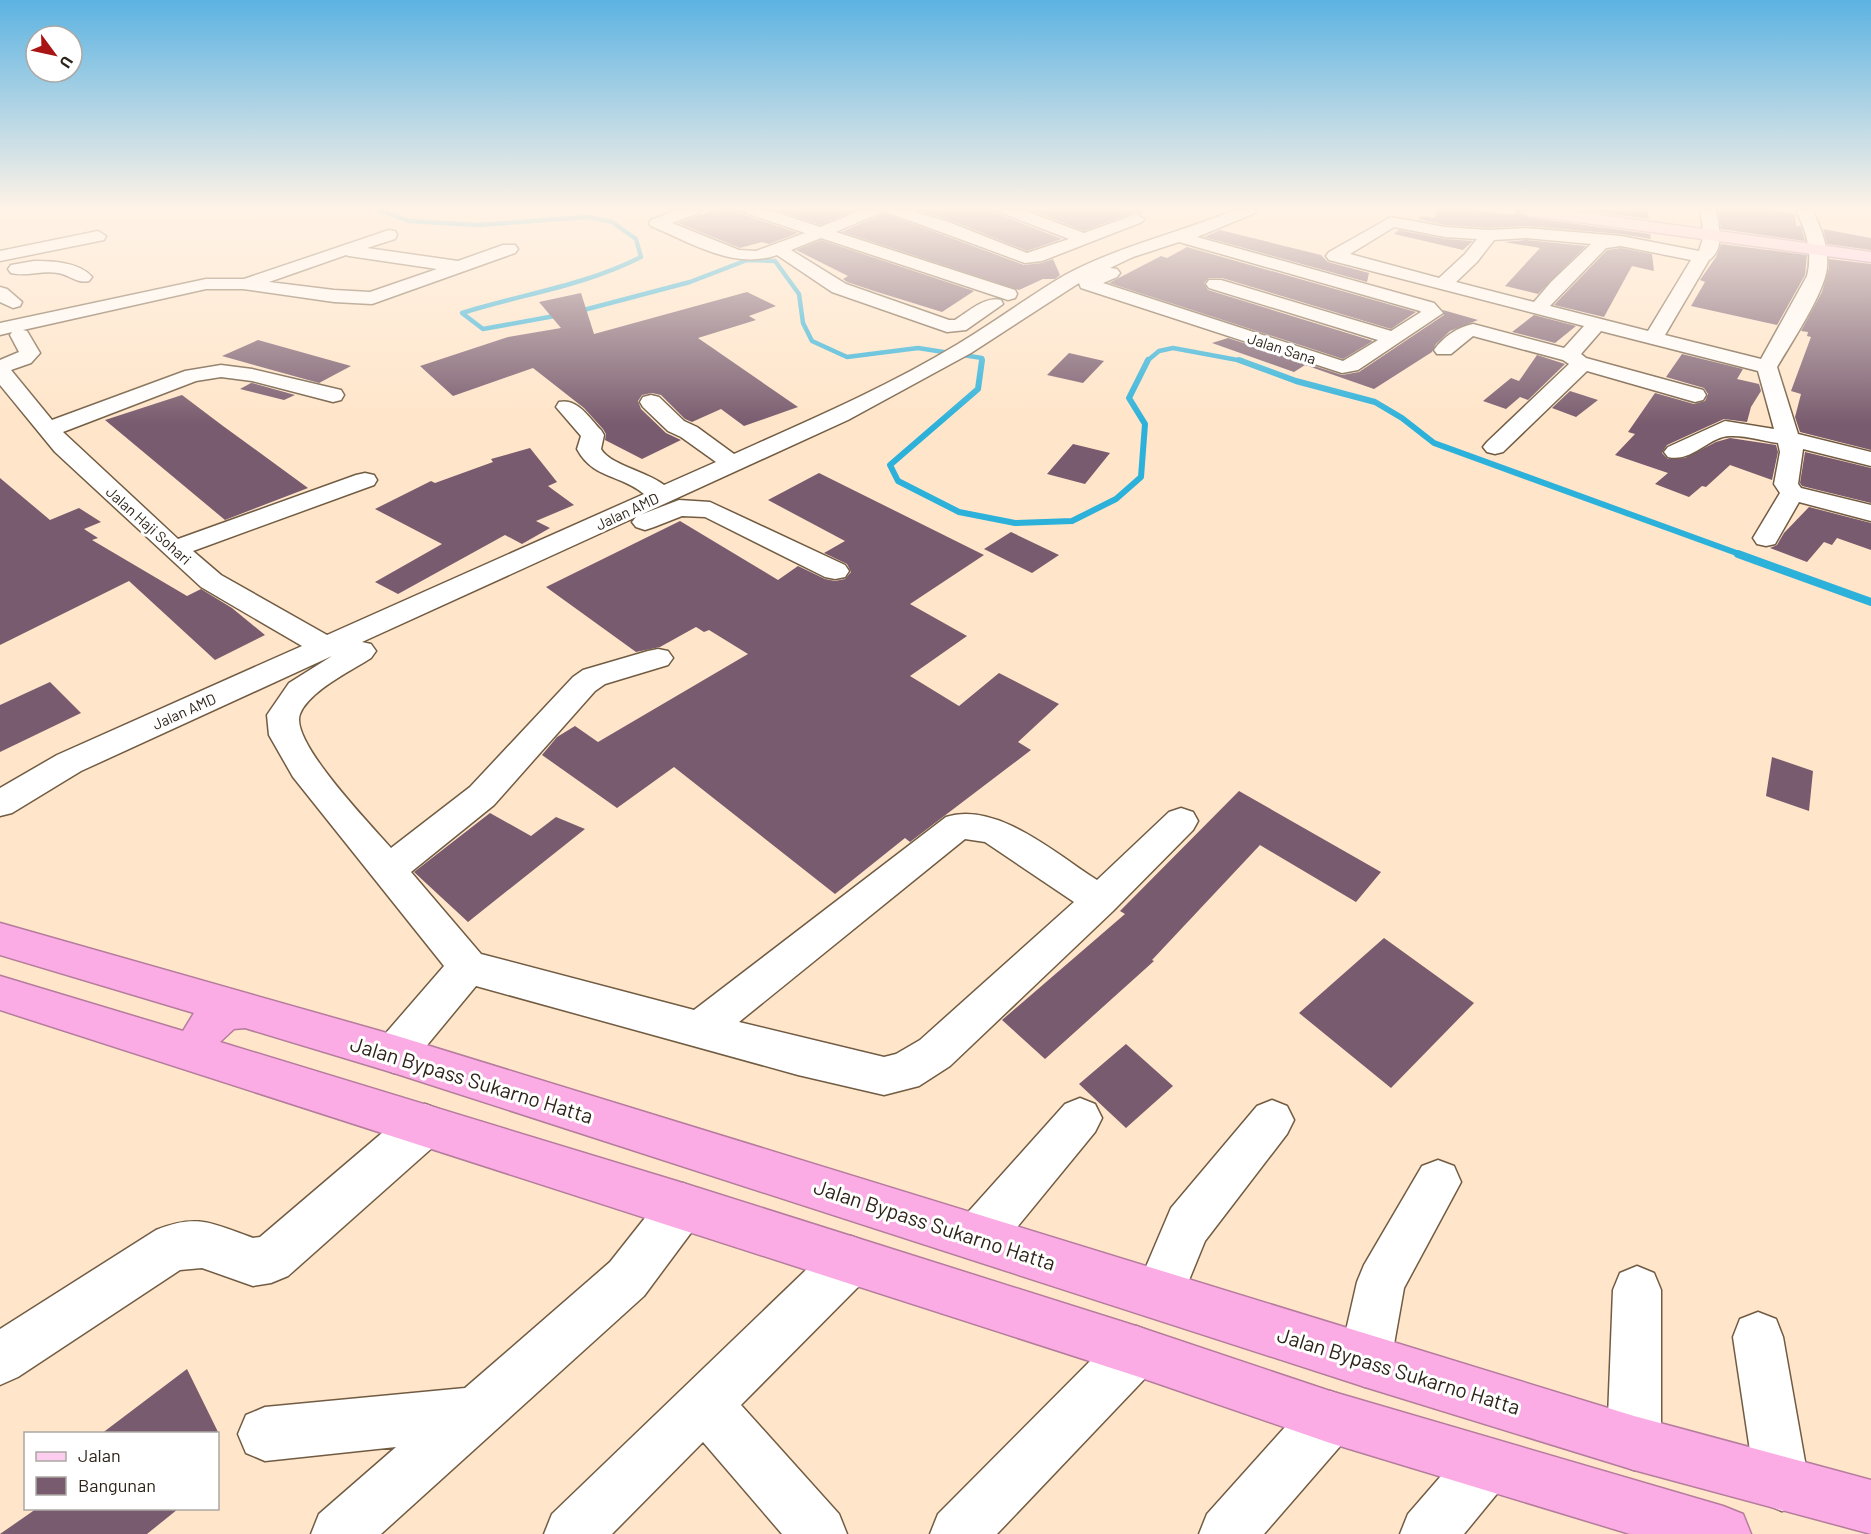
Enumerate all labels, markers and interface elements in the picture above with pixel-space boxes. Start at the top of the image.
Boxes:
north arrow [24,24,84,84]
text: U [56,53,78,72]
street label: Jalan Sana [1246,329,1318,367]
street label: Jalan Haji Sohari [103,482,195,568]
street label: Jalan AMD [593,489,661,533]
street label: Jalan AMD [149,689,219,733]
street label: Jalan Bypass Sukarno Hatta [348,1030,596,1128]
street label: Jalan Bypass Sukarno Hatta [811,1173,1059,1275]
street label: Jalan Bypass Sukarno Hatta [1275,1321,1523,1419]
legend [24,1432,219,1510]
text: Jalan [78,1444,121,1466]
text: Bangunan [78,1474,156,1496]

